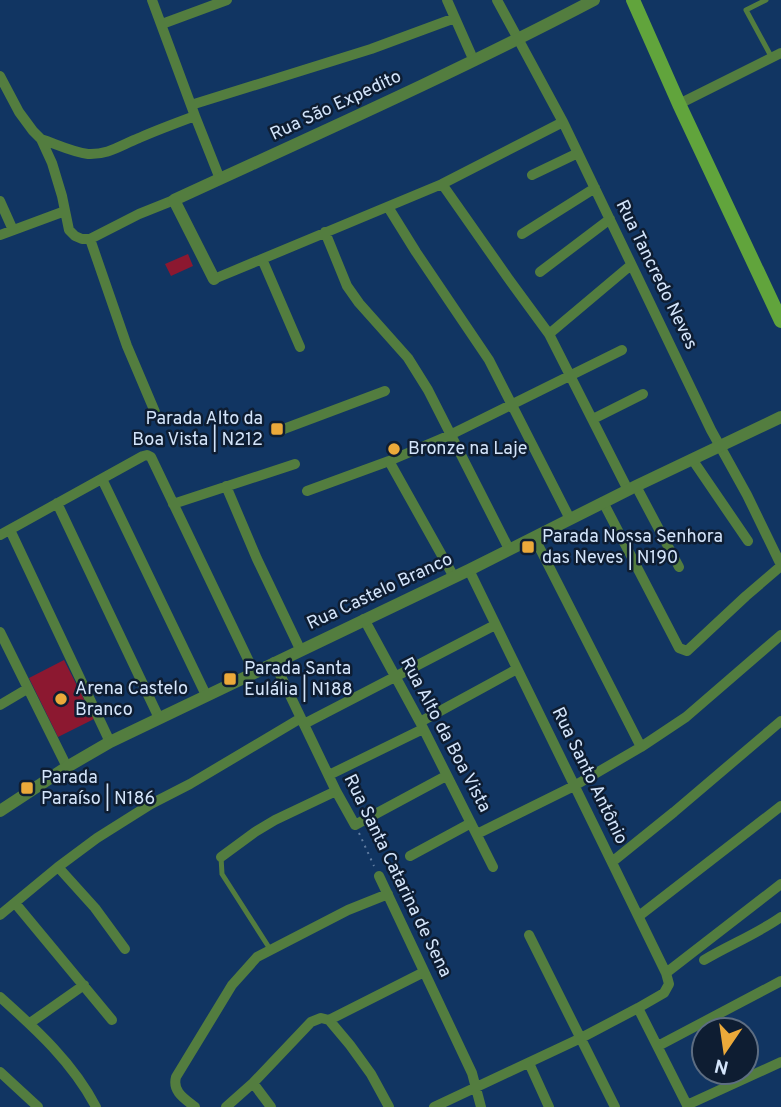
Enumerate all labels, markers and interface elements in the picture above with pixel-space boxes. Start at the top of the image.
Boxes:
street label: Rua São Expedito [267,66,405,146]
street label: Rua Tancredo Neves [610,196,702,354]
place label: Parada Alto da Boa Vista | N212 [132,408,263,452]
marker: Parada Alto da Boa Vista | N212 [269,421,285,437]
place label: Bronze na Laje [408,438,528,461]
marker: Bronze na Laje [386,441,402,457]
place label: Parada Nossa Senhora das Neves | N190 [542,526,723,570]
marker: Parada Nossa Senhora das Neves | N190 [520,539,536,555]
street label: Rua Castelo Branco [303,548,457,636]
street label: Rua Alto da Boa Vista [394,653,496,817]
place label: Parada Santa Eulália | N188 [244,658,353,702]
marker: Parada Santa Eulália | N188 [222,671,238,687]
place label: Arena Castelo Branco [75,678,188,722]
marker: Arena Castelo Branco [53,691,69,707]
street label: Rua Santo Antônio [546,704,632,848]
place label: Parada Paraíso | N186 [41,767,155,811]
street label: Rua Santa Catarina de Sena [338,771,456,981]
marker: Parada Paraíso | N186 [19,780,35,796]
north arrow [690,1016,760,1086]
text: N [712,1052,731,1079]

